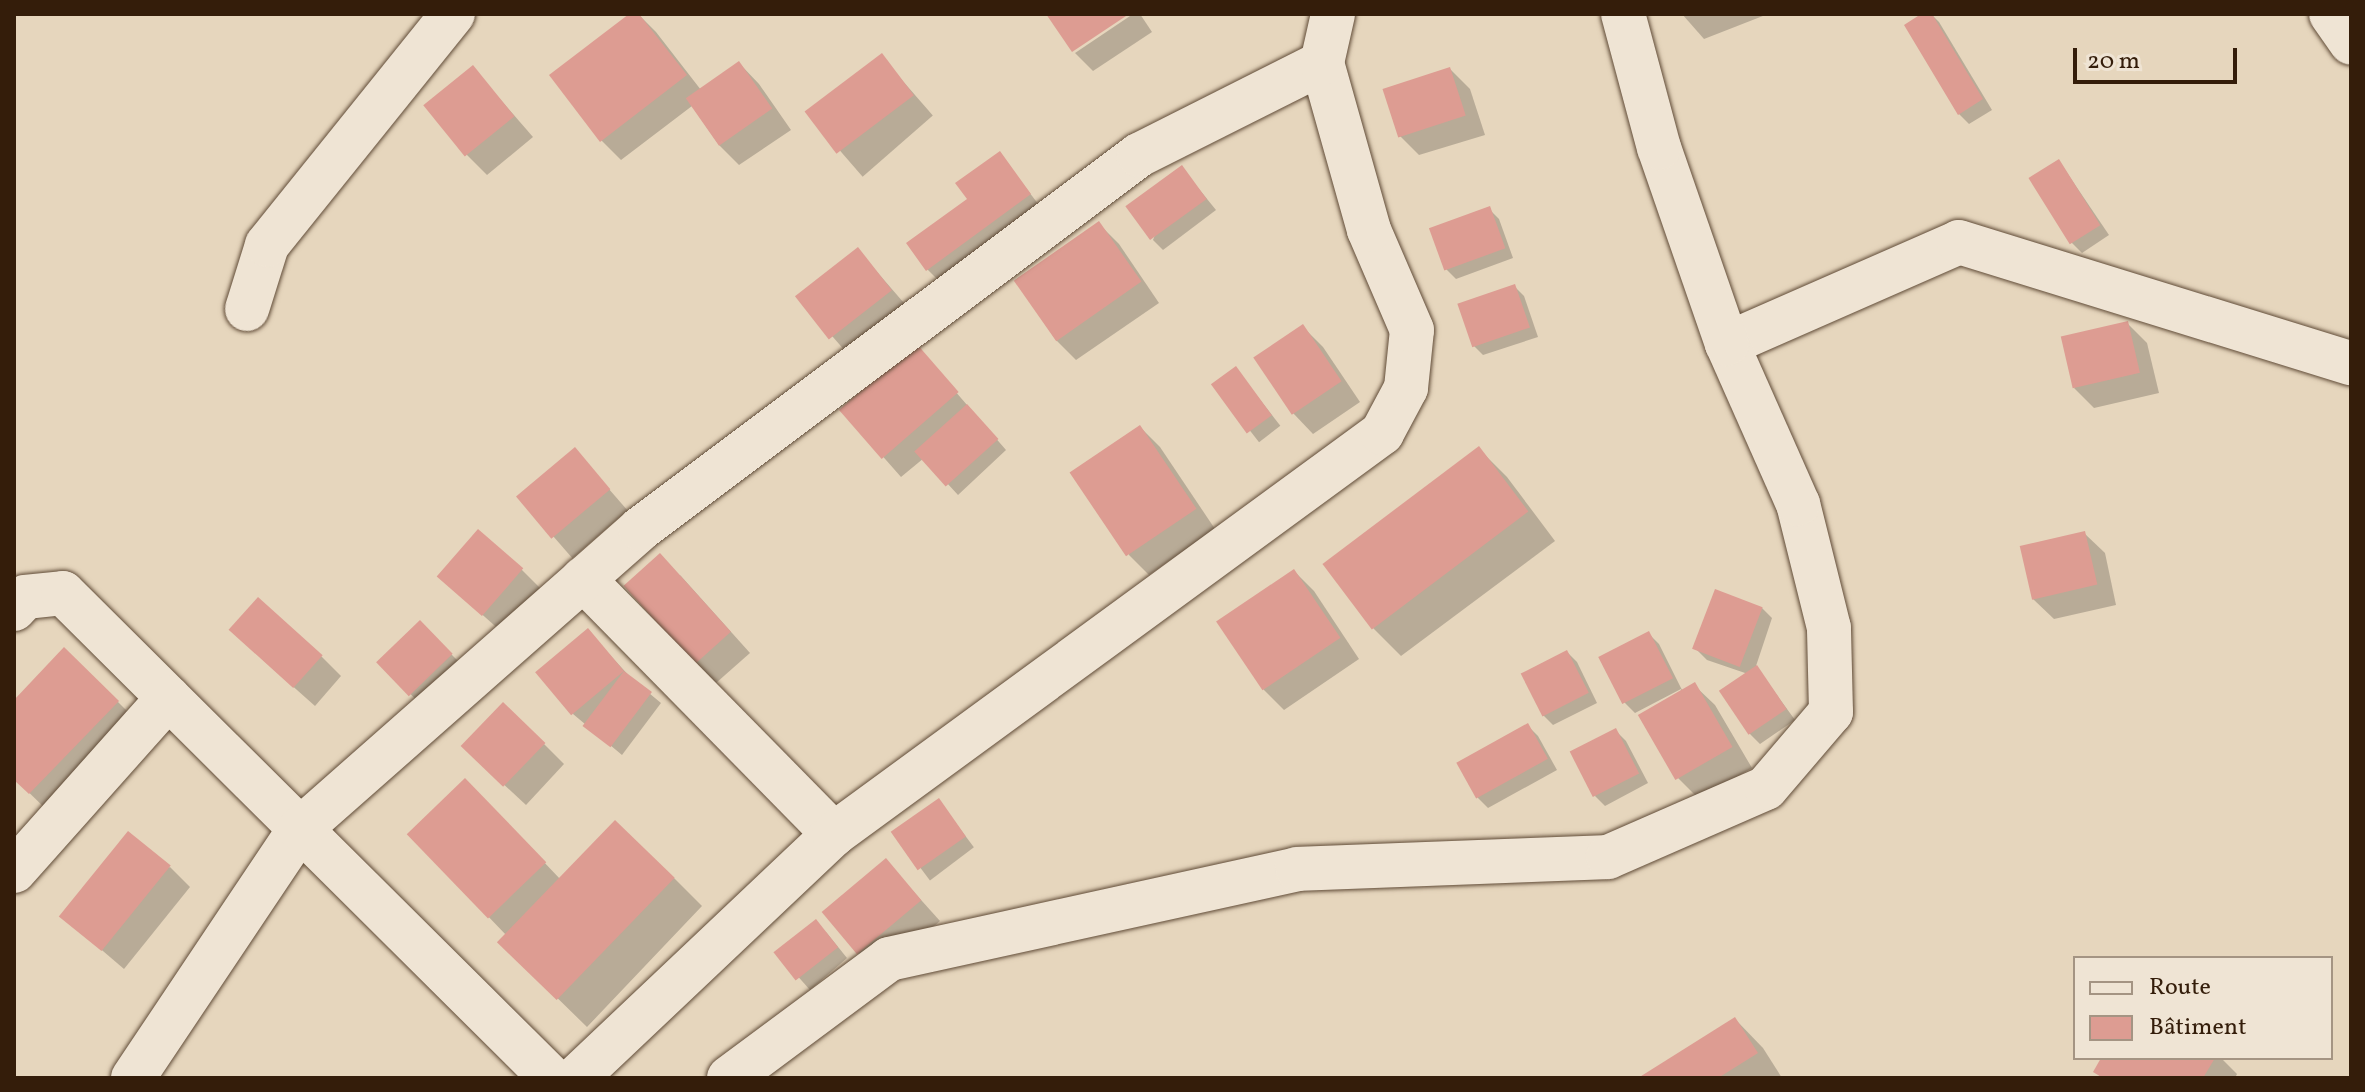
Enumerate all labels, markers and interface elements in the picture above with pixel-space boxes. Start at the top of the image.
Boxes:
scale bar [2077,32,2241,82]
text: 20 m [2087,45,2140,79]
legend [2073,956,2333,1060]
text: Route [2149,971,2211,1005]
text: Bâtiment [2149,1011,2247,1045]

